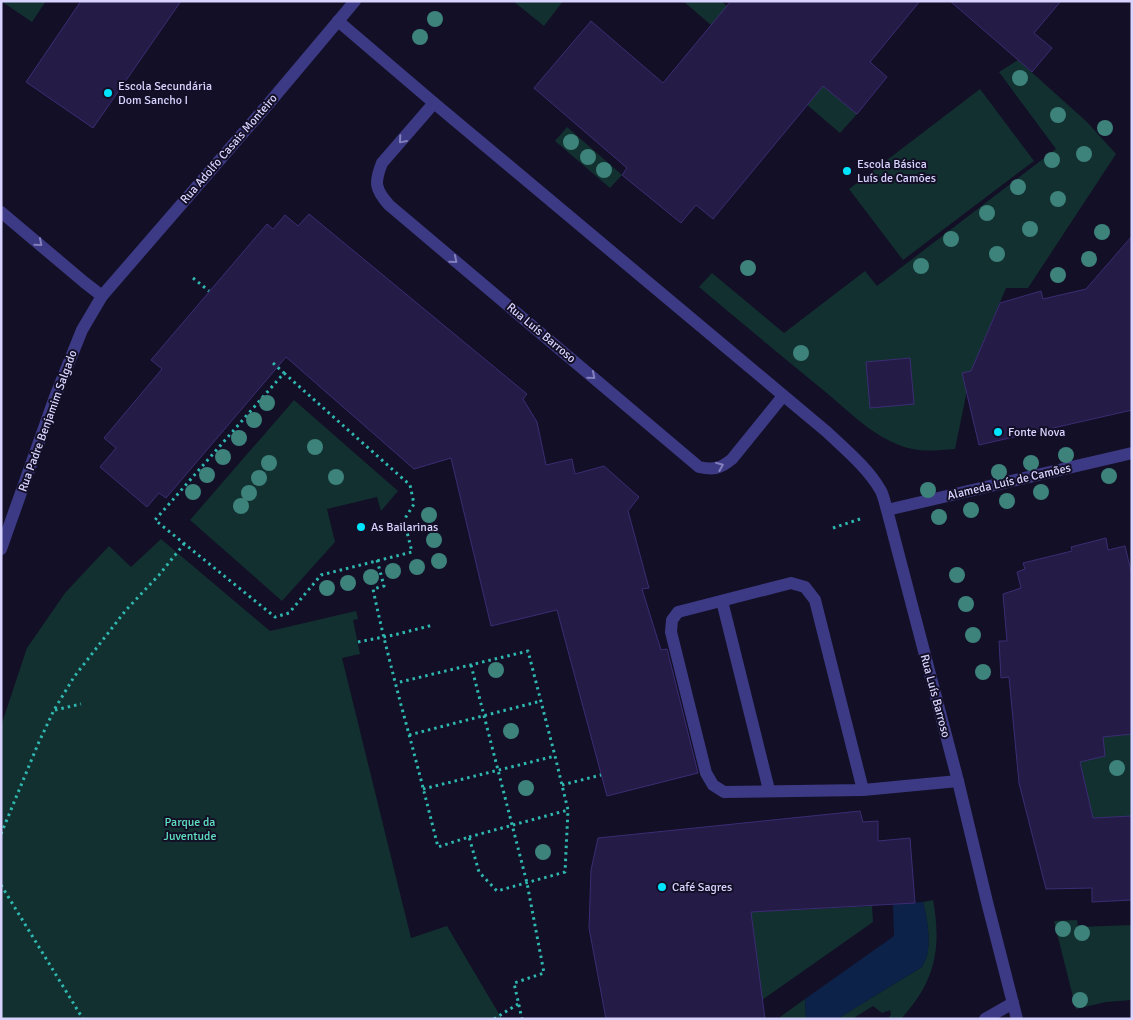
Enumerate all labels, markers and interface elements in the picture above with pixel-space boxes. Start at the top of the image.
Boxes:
place label: Escola Secundária Dom Sancho I [118,79,212,108]
marker: Escola Secundária Dom Sancho I [102,87,114,99]
street label: Rua Adolfo Casais Monteiro [177,91,281,207]
one-way arrow [399,135,408,144]
place label: Escola Básica Luís de Camões [857,157,936,186]
marker: Escola Básica Luís de Camões [841,165,853,177]
one-way arrow [33,237,42,246]
one-way arrow [448,254,457,263]
street label: Rua Luís Barroso [503,300,579,366]
street label: Rua Padre Benjamim Salgado [15,348,81,494]
one-way arrow [586,371,595,380]
place label: Fonte Nova [1008,425,1065,440]
marker: Fonte Nova [992,426,1004,438]
street label: Alameda Luís de Camões [946,460,1072,504]
one-way arrow [715,461,724,472]
place label: As Bailarinas [371,520,438,535]
marker: As Bailarinas [355,521,367,533]
street label: Rua Luís Barroso [917,653,953,739]
park label: Parque da Juventude [164,815,216,844]
place label: Café Sagres [672,880,732,895]
marker: Café Sagres [656,881,668,893]

